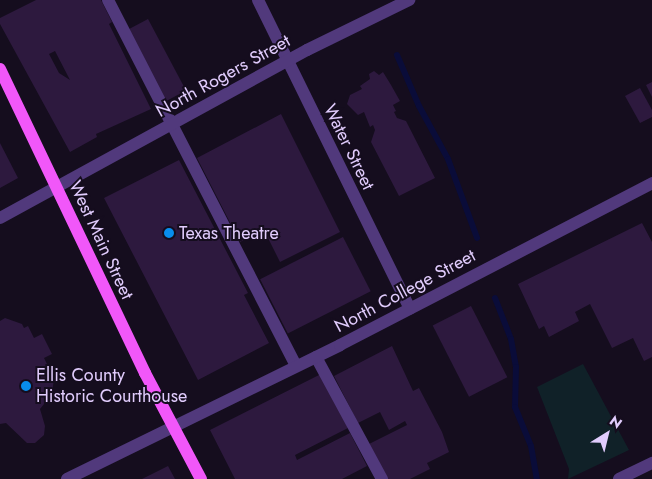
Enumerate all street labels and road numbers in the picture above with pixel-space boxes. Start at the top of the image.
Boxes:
street label: North Rogers Street [152,30,294,122]
street label: Water Street [319,101,379,193]
street label: West Main Street [64,177,138,303]
street label: North College Street [331,245,479,337]

